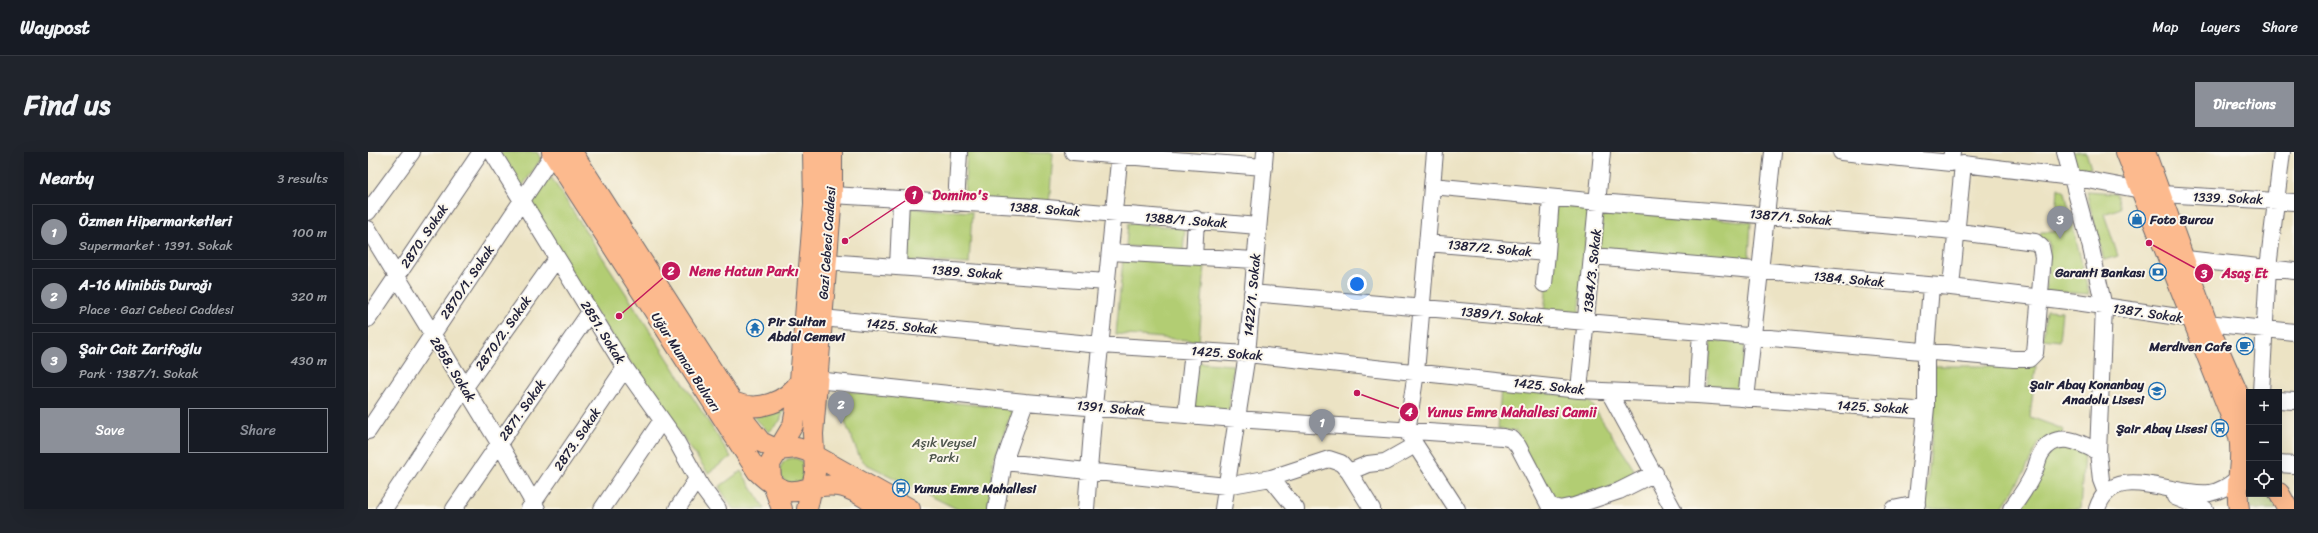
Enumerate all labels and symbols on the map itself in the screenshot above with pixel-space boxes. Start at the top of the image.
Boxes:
callout: Domino's [904,182,996,208]
text: Domino's [932,183,988,208]
text: 1 [911,184,917,206]
street label: Gazi Cebeci Caddesi [812,185,842,300]
street label: 1339. Sokak [2192,185,2264,211]
street label: 1388. Sokak [1009,195,1081,223]
street label: 2870. Sokak [394,199,454,273]
street label: 1387/1. Sokak [1749,202,1833,232]
street label: 1388/1 .Sokak [1144,206,1228,234]
pin: 3 [2047,206,2073,239]
place label: Foto Burcu [2149,208,2214,231]
shop icon: Foto Burcu [2127,209,2147,229]
street label: 1384/3. Sokak [1576,228,1608,314]
street label: 1387/2. Sokak [1447,233,1533,263]
street label: 2870/1. Sokak [434,240,500,324]
street label: 1422/1. Sokak [1237,252,1267,337]
callout: Nene Hatun Parkı [661,258,806,284]
street label: 1389. Sokak [931,258,1003,286]
text: Nene Hatun Parkı [688,259,799,284]
text: 2 [667,260,675,282]
callout: Asaş Et [2194,260,2276,286]
place label: Garanti Bankası [2054,261,2145,284]
text: Asaş Et [2221,261,2269,286]
bank icon: Garanti Bankası [2148,262,2168,282]
text: 3 [2200,263,2208,285]
street label: 1384. Sokak [1813,264,1886,294]
your location [1347,274,1367,294]
street label: 2870/2. Sokak [469,291,538,375]
street label: 2851. Sokak [574,296,632,368]
street label: 1387. Sokak [2112,297,2185,329]
street label: 1389/1. Sokak [1460,300,1544,330]
street label: Uğur Mumcu Bulvarı [645,307,727,417]
place label: Pir Sultan Abdal Cemevi [767,310,846,348]
street label: 1425. Sokak [865,311,939,341]
temple icon: Pir Sultan Abdal Cemevi [745,318,765,338]
street label: 2858. Sokak [424,332,482,406]
place label: Merdiven Cafe [2148,335,2232,358]
cafe icon: Merdiven Cafe [2235,336,2255,356]
street label: 1425. Sokak [1191,339,1264,367]
street label: 1425. Sokak [1512,371,1586,401]
place label: Şair Abay Konanbay Anadolu Lisesi [2029,373,2145,411]
street label: 2871. Sokak [492,374,552,446]
school or university icon: Şair Abay Konanbay Anadolu Lisesi [2147,381,2167,401]
pin: 2 [828,391,854,424]
street label: 1391. Sokak [1076,394,1146,422]
street label: 1425. Sokak [1837,394,1909,420]
callout: Yunus Emre Mahallesi Camii [1399,399,1605,425]
text: Yunus Emre Mahallesi Camii [1427,400,1598,425]
text: 4 [1404,401,1413,423]
street label: 2873. Sokak [547,403,607,475]
pin: 1 [1309,409,1335,442]
place label: Şair Abay Lisesi [2115,417,2208,440]
bus stop icon: Şair Abay Lisesi [2210,418,2230,438]
park label: Aşık Veysel Parkı [911,431,976,469]
place label: Yunus Emre Mahallesi [914,477,1037,500]
bus stop icon: Yunus Emre Mahallesi [891,478,911,498]

